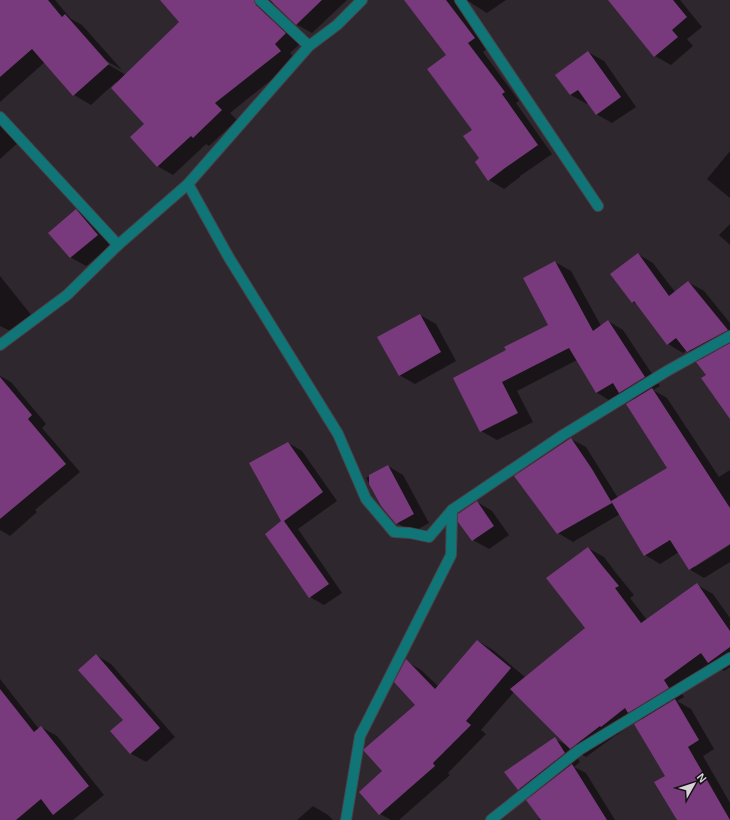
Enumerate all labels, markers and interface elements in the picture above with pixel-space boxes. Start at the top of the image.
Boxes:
north arrow [674,764,714,804]
text: N [695,771,709,785]

